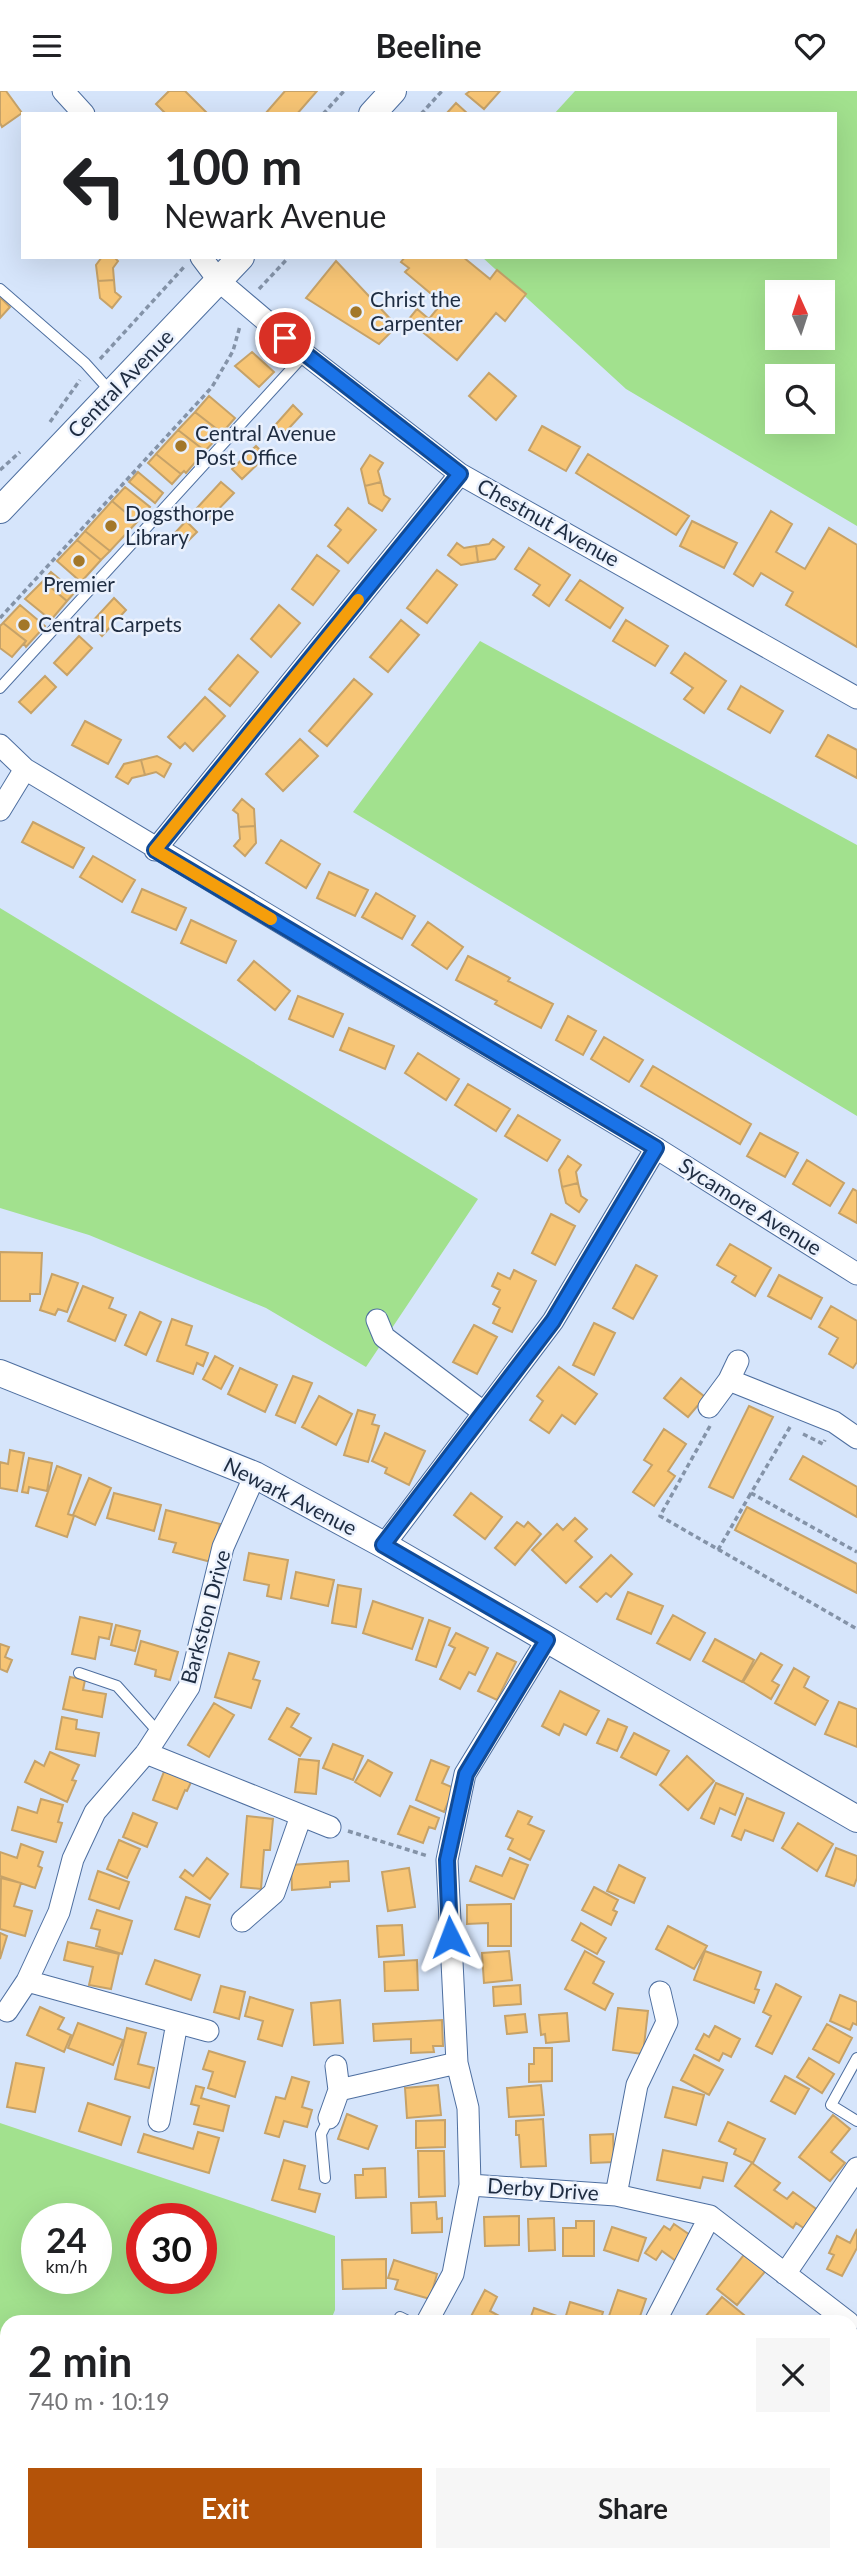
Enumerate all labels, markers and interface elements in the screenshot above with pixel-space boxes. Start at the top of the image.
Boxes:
text: Beeline [375,26,482,65]
icon: menu [28,27,66,65]
icon: heart [791,27,829,65]
text: 100 m [164,137,302,195]
icon: left [49,140,140,231]
text: Newark Avenue [164,196,386,235]
north arrow [765,280,835,350]
map controls [765,280,835,434]
place label: Christ the Carpenter [370,286,463,335]
marker: Christ the Carpenter [348,304,364,320]
pin [255,308,315,368]
icon: arrive [266,319,304,357]
street label: Central Avenue [62,324,178,442]
button: search [765,364,835,434]
place label: Central Avenue Post Office [195,420,336,469]
marker: Central Avenue Post Office [173,438,189,454]
street label: Chestnut Avenue [473,472,624,571]
place label: Dogsthorpe Library [125,500,234,549]
marker: Dogsthorpe Library [103,518,119,534]
marker: Premier [71,553,87,569]
place label: Premier [43,571,115,596]
place label: Central Carpets [38,611,182,636]
marker: Central Carpets [16,617,32,633]
street label: Sycamore Avenue [675,1152,827,1260]
street label: Newark Avenue [220,1451,361,1540]
street label: Barkston Drive [175,1547,234,1686]
position arrow [413,1900,487,1974]
street label: Derby Drive [486,2172,600,2205]
speed limit sign: 30 [126,2203,217,2294]
text: 24 [46,2218,87,2260]
text: km/h [45,2255,88,2277]
text: 2 min [28,2336,132,2386]
button: close [756,2338,830,2412]
text: 740 m · 10:19 [28,2387,170,2415]
button: Exit [28,2468,422,2548]
button: Share [436,2468,830,2548]

